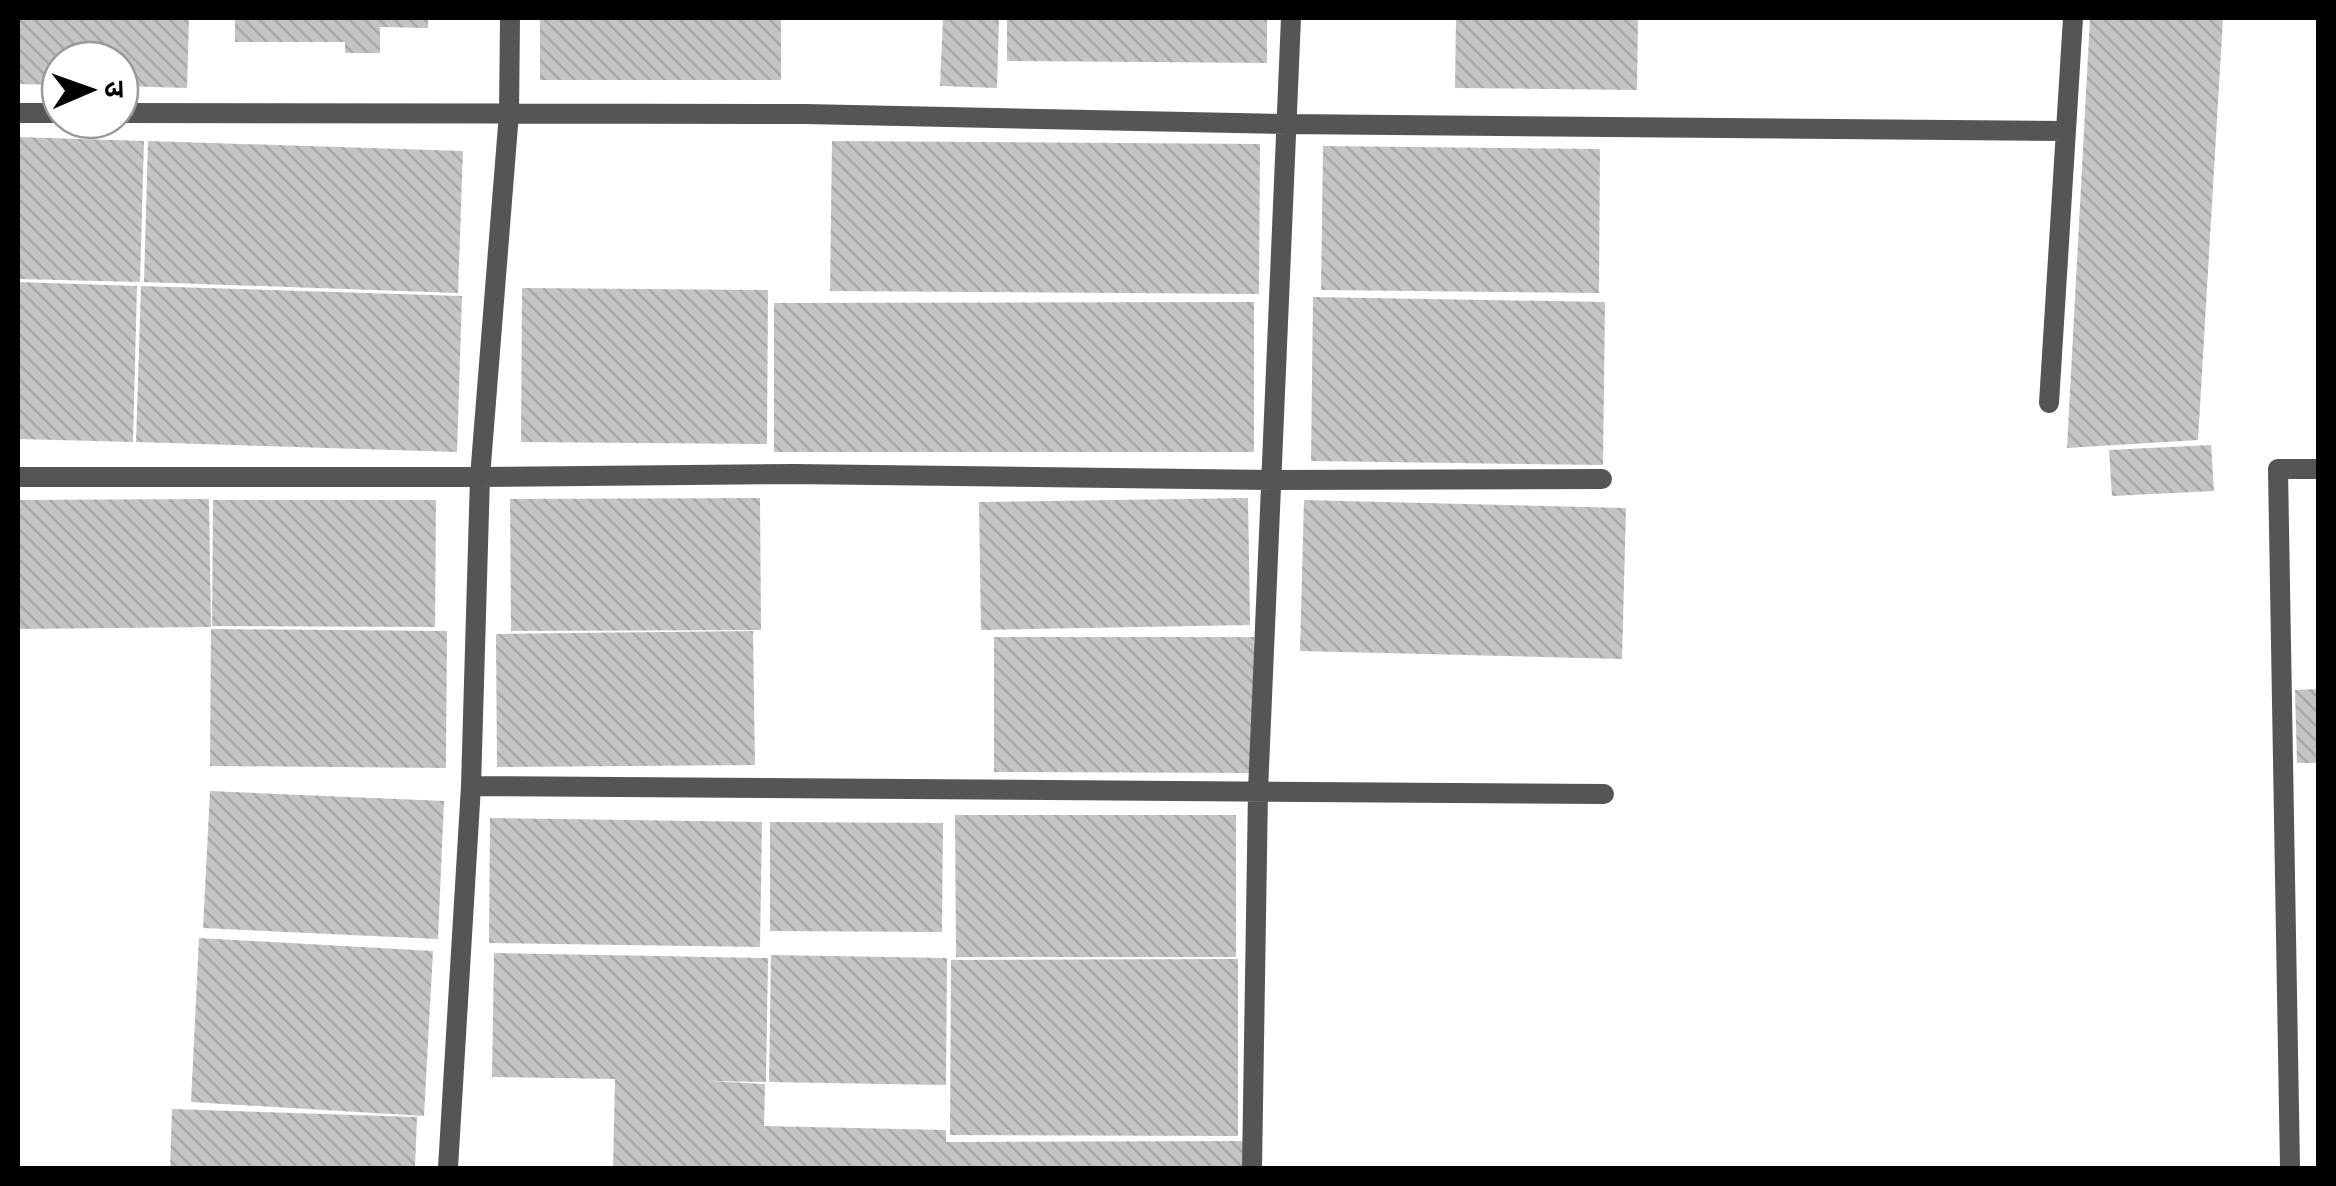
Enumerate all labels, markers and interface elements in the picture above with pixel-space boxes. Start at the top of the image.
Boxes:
north arrow [40,40,140,140]
text: उ [98,80,131,99]

